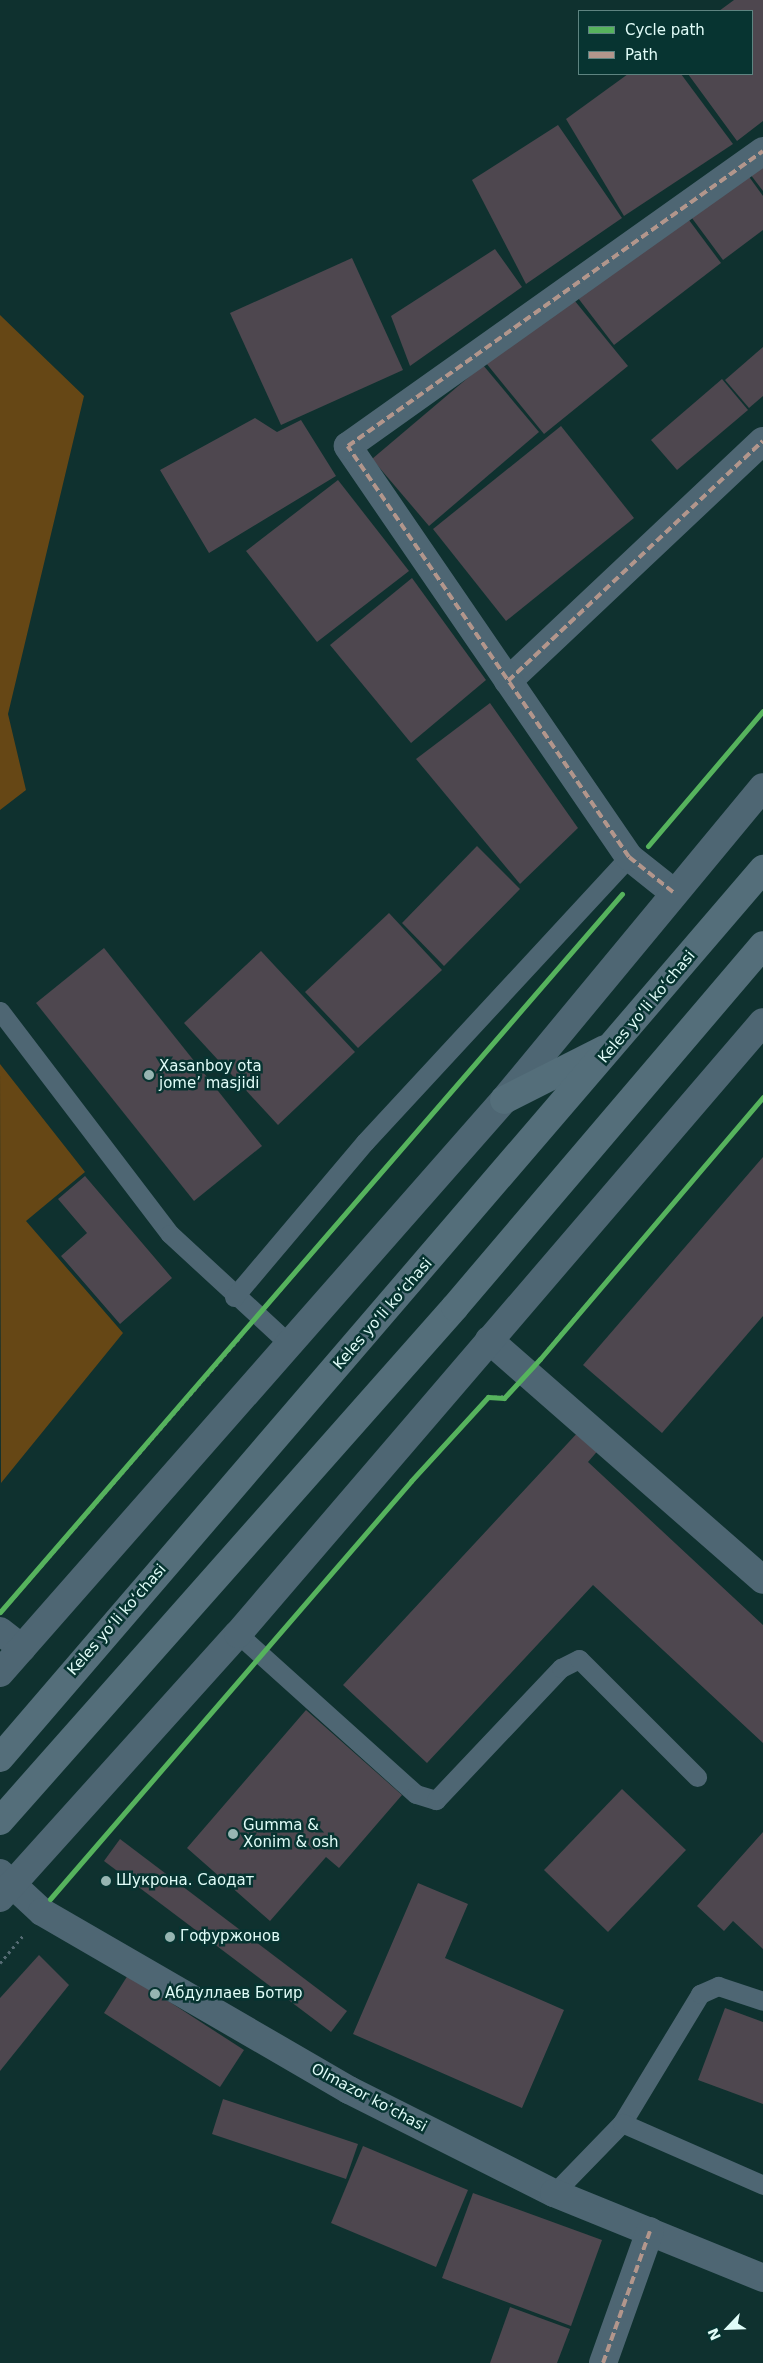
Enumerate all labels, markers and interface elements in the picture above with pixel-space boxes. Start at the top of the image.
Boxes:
legend [578,10,753,75]
text: Cycle path [625,21,705,39]
text: Path [625,46,658,64]
street label: Keles yoʻli koʻchasi [595,947,699,1067]
place label: Xasanboy ota jome’ masjidi [159,1057,262,1092]
marker: Xasanboy ota jome’ masjidi [143,1069,155,1081]
street label: Keles yoʻli koʻchasi [330,1255,436,1373]
street label: Keles yoʻli koʻchasi [64,1561,170,1679]
place label: Gumma & Xonim & osh [243,1816,338,1851]
marker: Gumma & Xonim & osh [227,1828,239,1840]
place label: Шукрона. Саодат [116,1872,254,1890]
marker: Шукрона. Саодат [100,1875,112,1887]
place label: Гофуржонов [180,1928,280,1946]
marker: Гофуржонов [164,1931,176,1943]
place label: Абдуллаев Ботир [165,1985,302,2003]
marker: Абдуллаев Ботир [149,1988,161,2000]
street label: Olmazor ko'chasi [308,2060,430,2136]
north arrow [703,2303,753,2353]
text: N [705,2325,724,2343]

